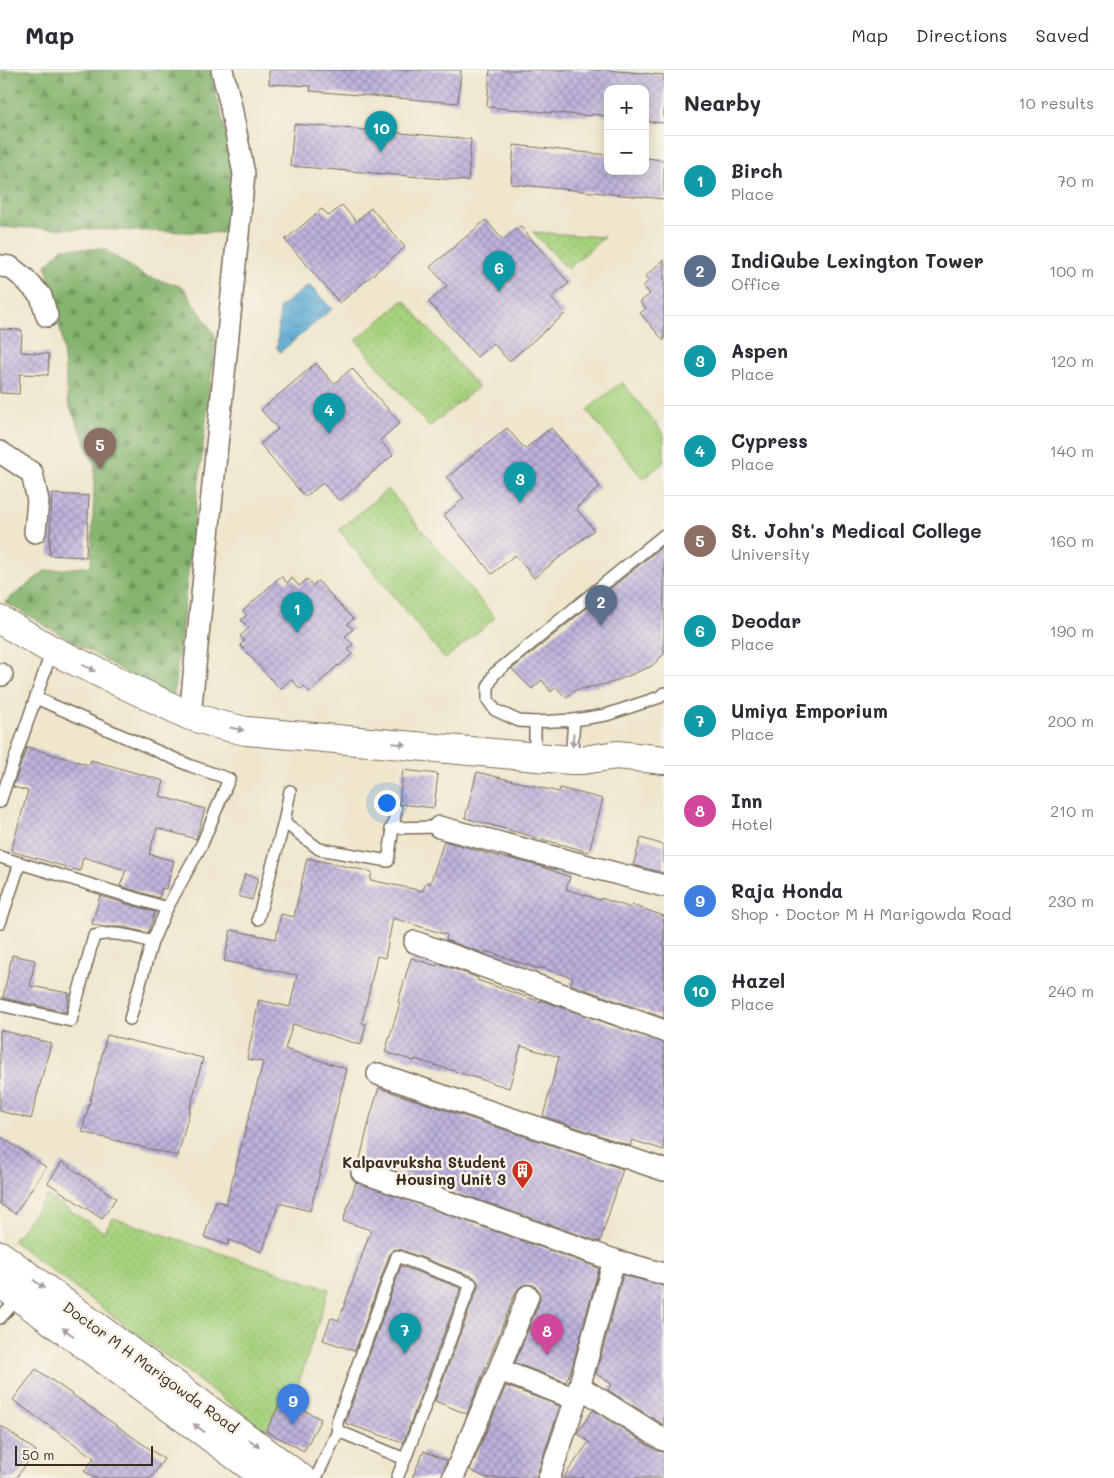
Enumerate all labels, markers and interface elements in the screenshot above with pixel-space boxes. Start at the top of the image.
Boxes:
text: Map [25,19,74,50]
text: Map [851,23,888,47]
text: Directions [916,23,1008,47]
text: Saved [1036,23,1089,47]
map controls [604,85,649,175]
button: + [604,85,649,130]
text: Nearby [684,89,761,116]
text: 10 results [1019,92,1094,113]
pin: 10 [365,111,397,152]
button: − [604,130,649,175]
text: Birch [731,158,783,183]
text: 1 [696,170,704,191]
text: 70 m [1057,170,1094,191]
text: Place [731,183,774,204]
text: IndiQube Lexington Tower [731,248,984,273]
pin: 6 [483,251,515,292]
text: 2 [696,260,704,281]
text: 100 m [1049,260,1094,281]
text: Office [731,273,780,294]
text: Aspen [731,338,788,363]
text: 3 [695,350,705,371]
text: 120 m [1050,350,1094,371]
text: Place [731,363,774,384]
pin: 4 [313,393,345,434]
pin: 5 [84,428,116,469]
text: Cypress [731,428,808,453]
text: 4 [695,440,705,461]
text: 140 m [1050,440,1094,461]
text: Place [731,453,774,474]
pin: 3 [504,462,536,503]
text: St. John's Medical College [731,518,982,543]
text: 5 [695,530,705,551]
text: 160 m [1049,530,1094,551]
text: University [731,543,810,564]
pin: 2 [585,585,617,626]
pin: 1 [281,592,313,633]
text: Deodar [731,608,801,633]
text: 6 [695,620,705,641]
text: 190 m [1050,620,1094,641]
text: Place [731,633,774,654]
one-way arrow [82,664,96,672]
text: Umiya Emporium [731,698,888,723]
text: 7 [696,710,704,731]
text: 200 m [1047,710,1094,731]
text: Place [731,723,774,744]
one-way arrow [230,725,245,733]
one-way arrow [568,732,576,748]
one-way arrow [391,741,407,749]
text: Inn [731,788,763,813]
your location [374,790,400,816]
text: 8 [695,800,705,821]
text: 210 m [1050,800,1094,821]
text: Hotel [731,813,773,834]
text: Raja Honda [731,878,843,903]
text: 9 [695,890,705,911]
text: 230 m [1048,890,1094,911]
text: Shop · Doctor M H Marigowda Road [731,903,1012,924]
text: Hazel [731,968,785,993]
text: 10 [691,980,709,1001]
text: 240 m [1048,980,1094,1001]
text: Place [731,993,774,1014]
place label: Kalpavruksha Student Housing Unit 3 [342,1152,506,1189]
building icon: Kalpavruksha Student Housing Unit 3 [510,1159,534,1190]
one-way arrow [32,1279,46,1289]
street label: Doctor M H Marigowda Road [59,1297,243,1437]
pin: 7 [389,1313,421,1354]
pin: 8 [531,1314,563,1355]
one-way arrow [62,1327,75,1338]
pin: 9 [277,1384,309,1425]
one-way arrow [192,1423,206,1433]
one-way arrow [247,1438,261,1448]
scale bar [15,1443,152,1466]
text: 50 m [22,1445,54,1464]

